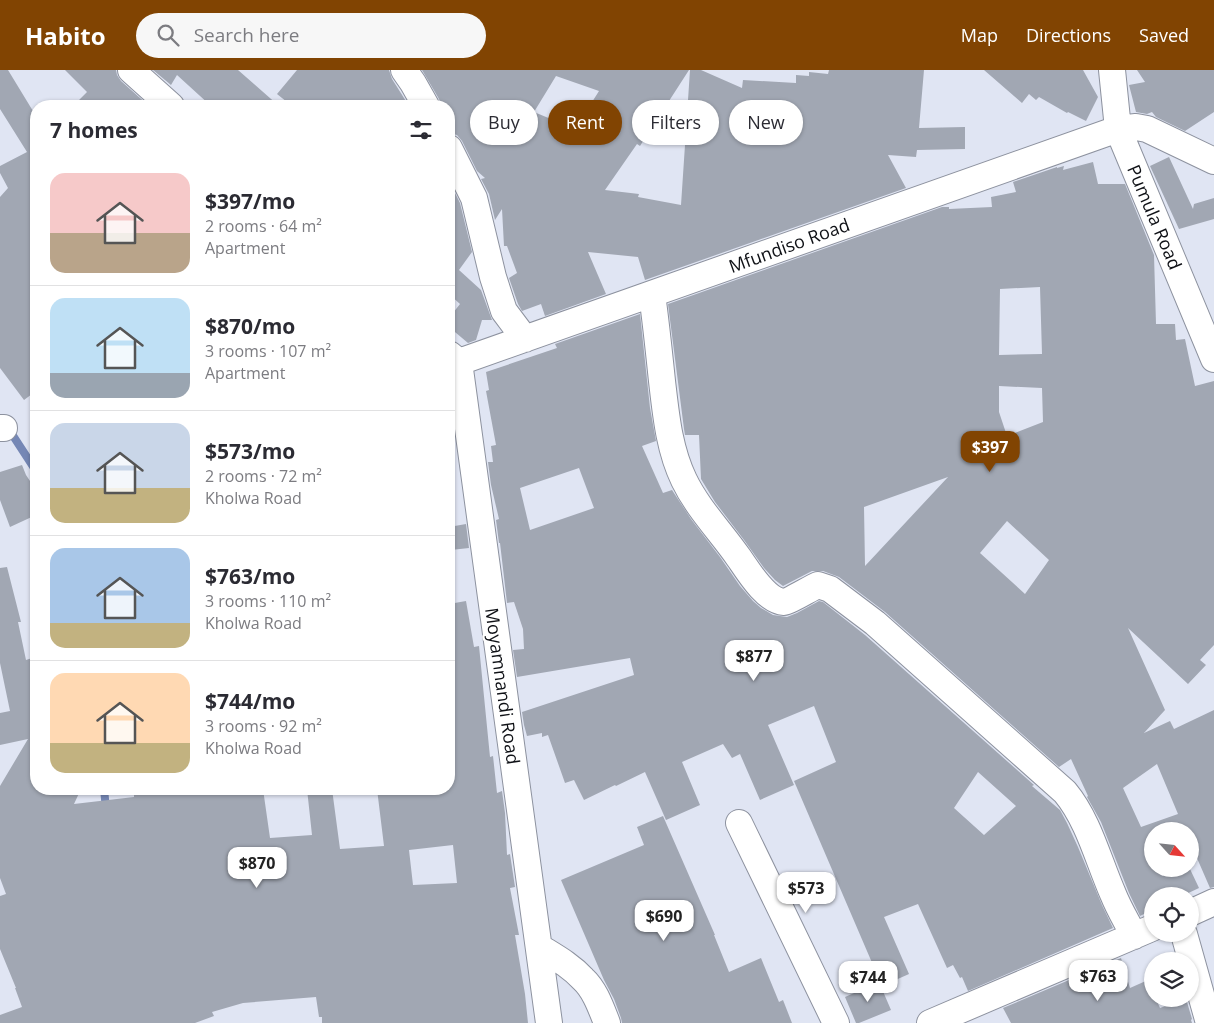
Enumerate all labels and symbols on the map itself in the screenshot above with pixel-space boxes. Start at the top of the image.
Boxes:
street label: Pumula Road [1122,161,1188,273]
street label: Mfundiso Road [725,212,853,278]
pin: $397 [960,430,1020,473]
street label: Moyamnandi Road [480,606,526,766]
pin: $877 [724,640,784,682]
north arrow [1144,822,1199,878]
pin: $870 [227,846,287,889]
pin: $573 [776,872,836,914]
pin: $690 [634,900,694,942]
pin: $744 [838,960,898,1003]
pin: $763 [1068,960,1128,1002]

